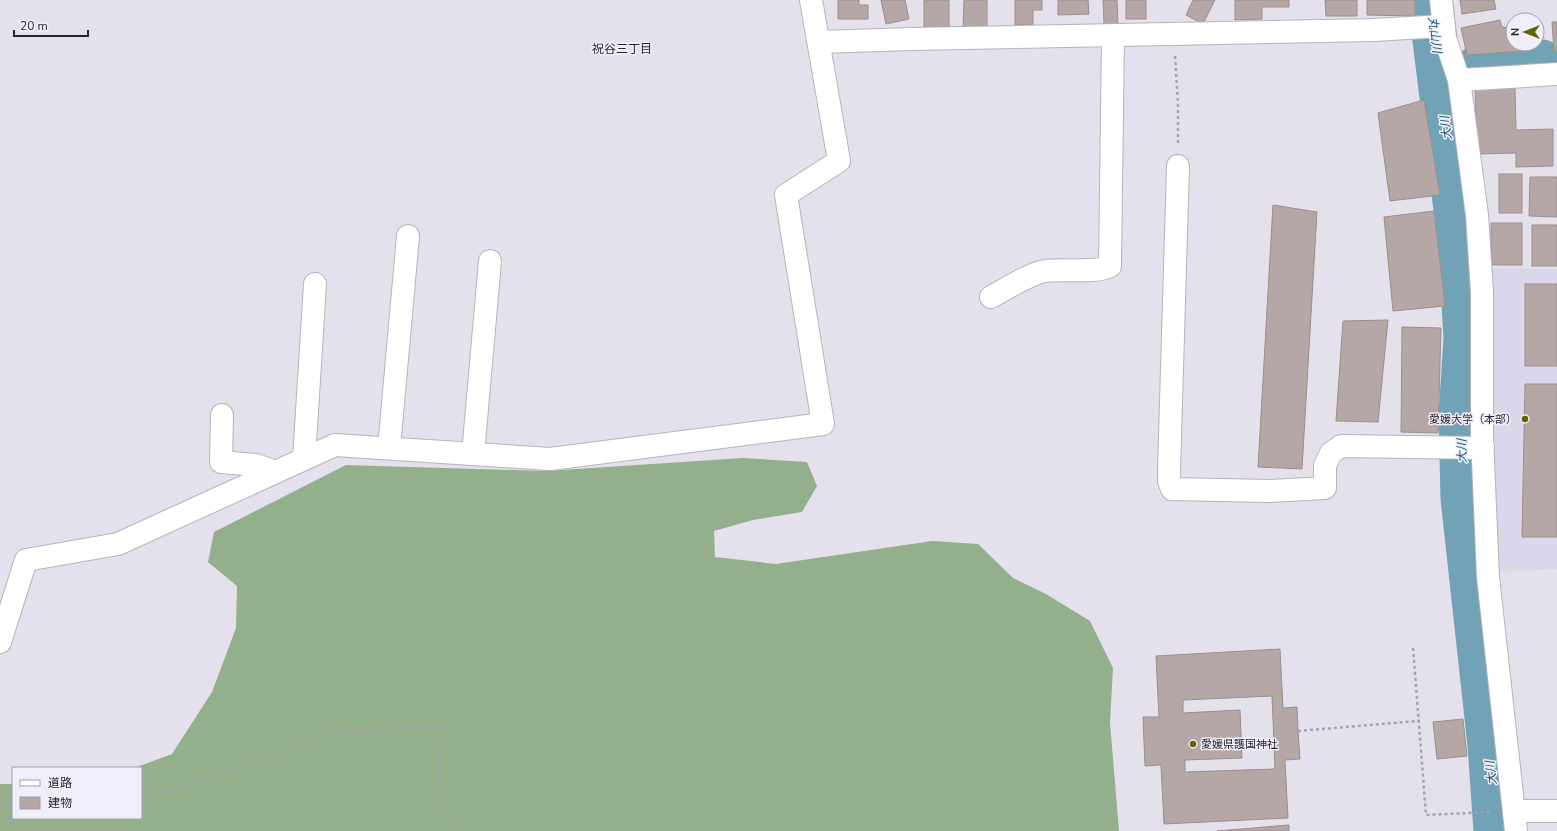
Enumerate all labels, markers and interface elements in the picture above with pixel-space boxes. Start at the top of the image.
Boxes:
scale bar [14,12,88,38]
north arrow [1505,12,1545,52]
water label: 丸山川 [1425,16,1445,56]
text: 20 m [20,18,48,34]
text: N [1508,28,1523,36]
district label: 祝谷三丁目 [592,41,652,57]
water label: 大川 [1436,113,1455,141]
place label: 愛媛大学（本部） [1429,412,1517,427]
marker: 愛媛大学（本部） [1520,414,1530,424]
water label: 大川 [1454,437,1470,463]
place label: 愛媛県護国神社 [1201,737,1278,752]
marker: 愛媛県護国神社 [1188,739,1198,749]
water label: 大川 [1482,758,1500,786]
legend [12,767,142,819]
text: 道路 [48,775,72,791]
text: 建物 [48,795,72,811]

